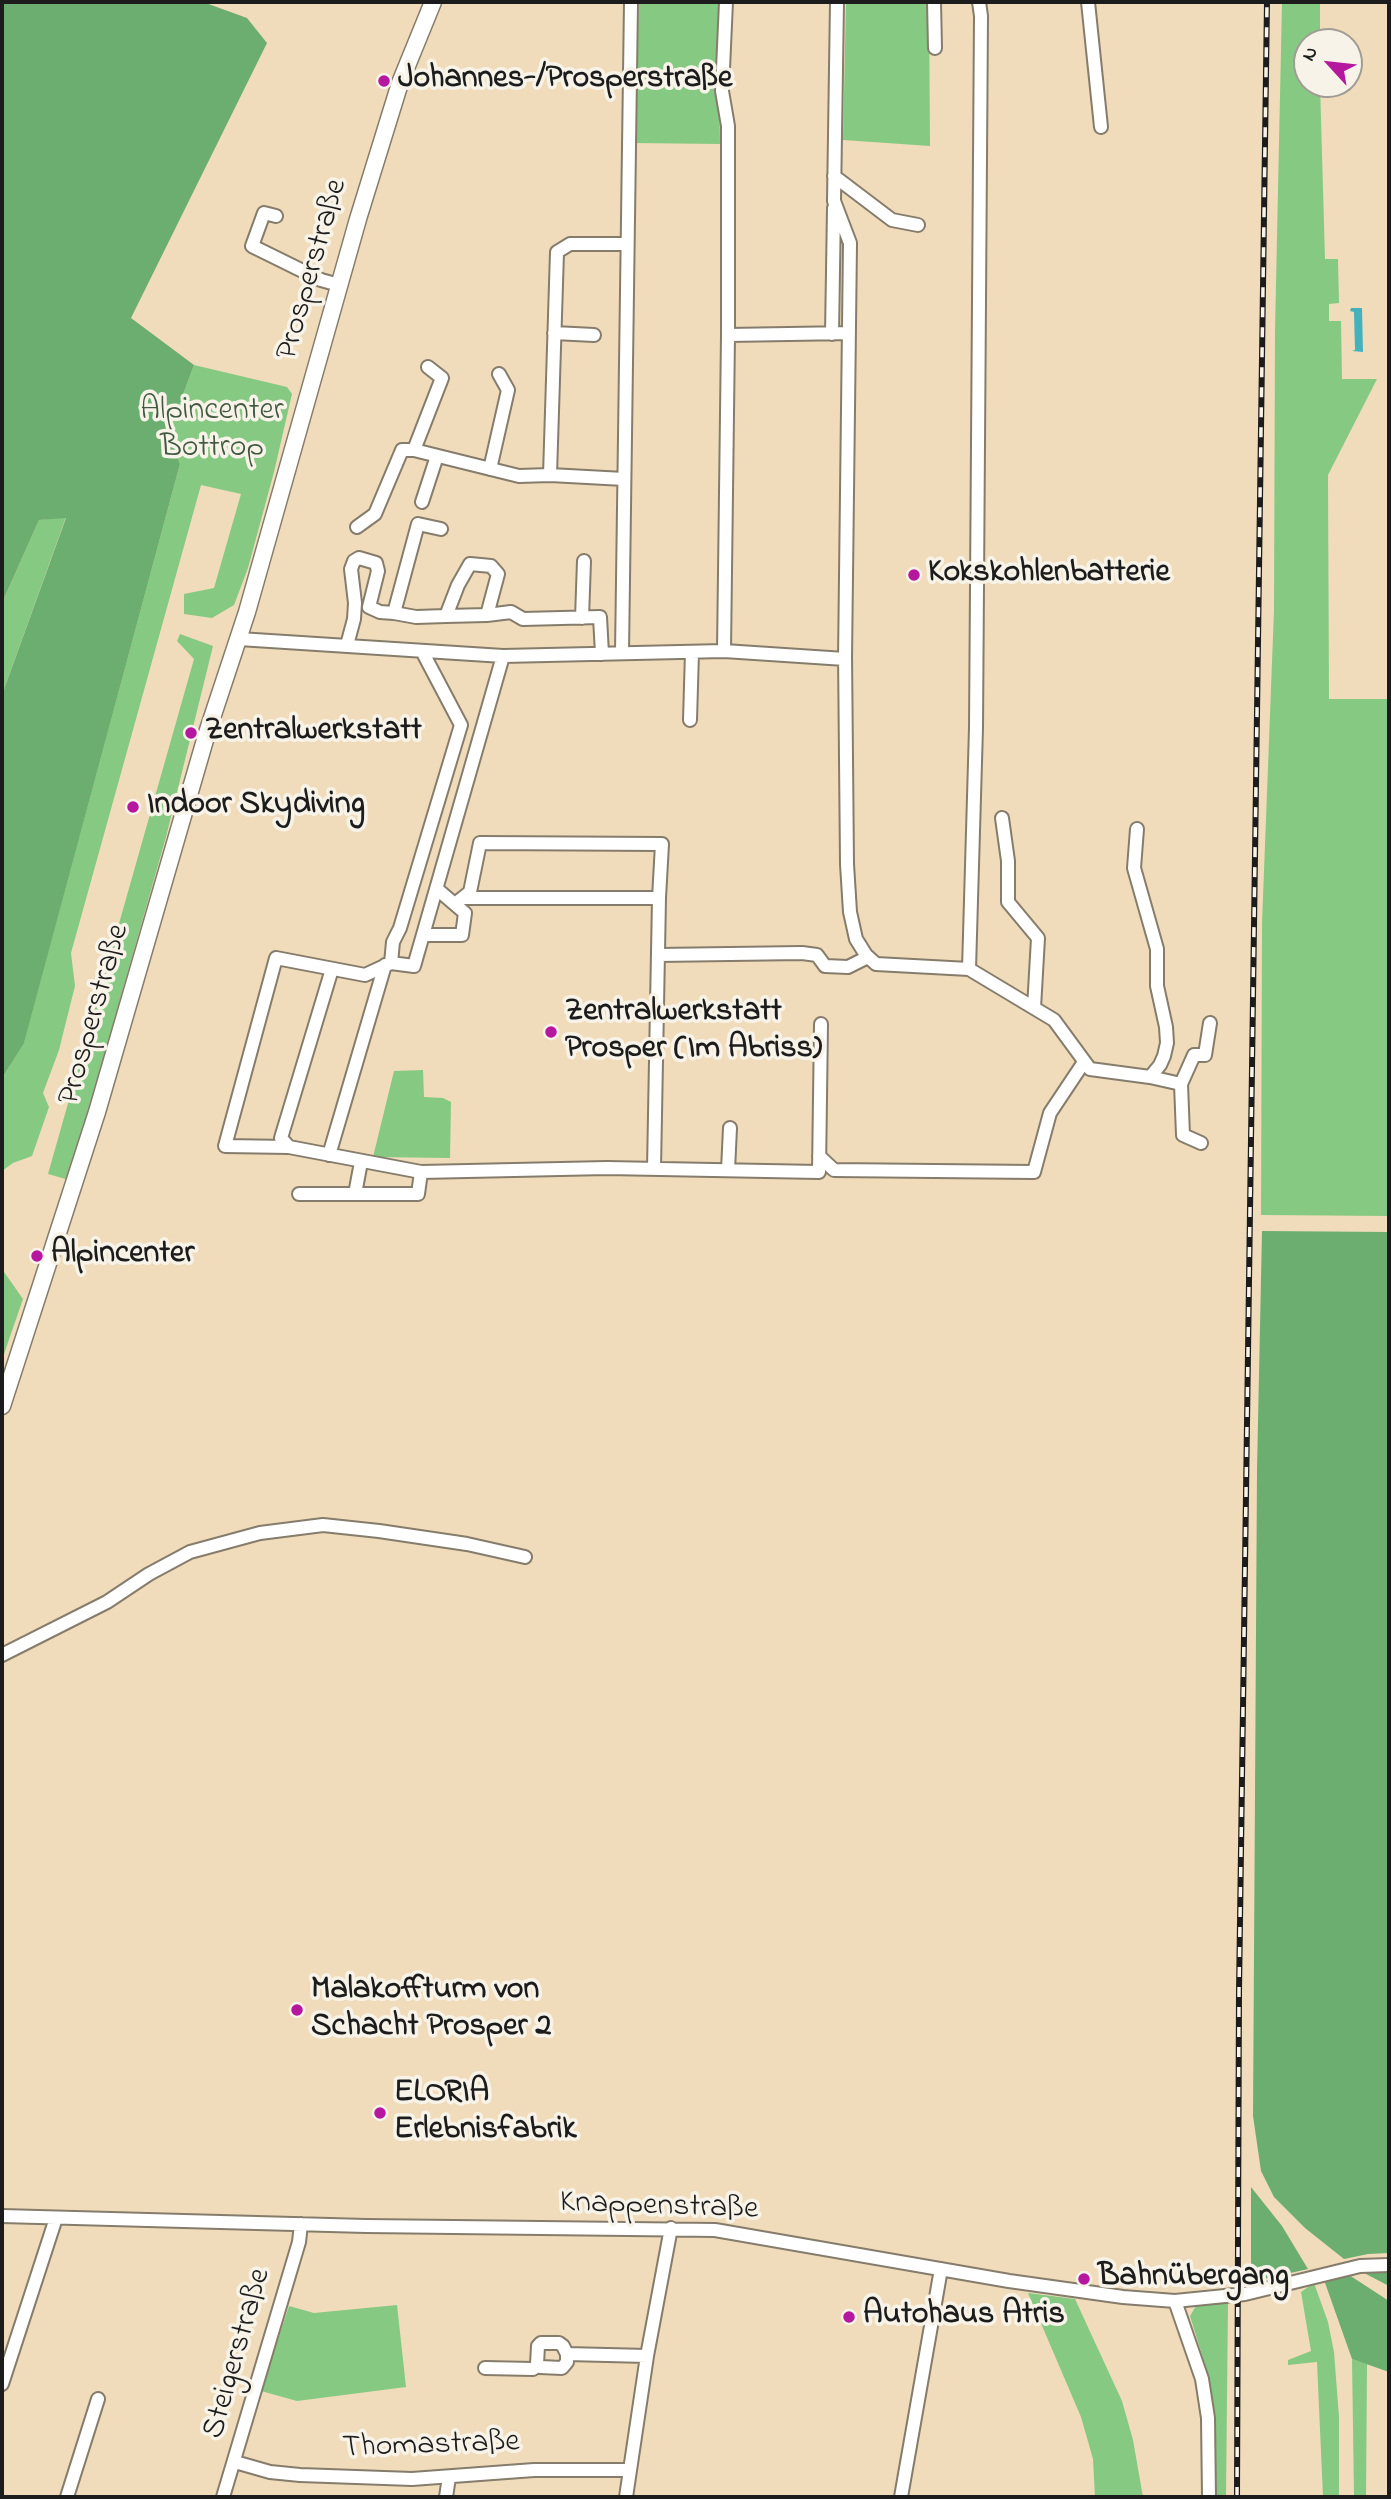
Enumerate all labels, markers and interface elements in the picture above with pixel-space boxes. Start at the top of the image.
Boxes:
north arrow [1293,28,1363,98]
text: N [1296,42,1326,66]
place label: Johannes-/Prosperstraße [398,62,732,100]
marker: Johannes-/Prosperstraße [376,73,392,89]
street label: Prosperstraße [270,175,358,365]
park label: Alpincenter Bottrop [140,394,284,469]
place label: Kokskohlenbatterie [928,556,1170,594]
marker: Kokskohlenbatterie [906,567,922,583]
place label: Zentralwerkstatt [205,714,422,752]
marker: Zentralwerkstatt [183,725,199,741]
place label: Indoor Skydiving [147,788,365,826]
marker: Indoor Skydiving [125,799,141,815]
street label: Prosperstraße [52,920,140,1110]
place label: Zentralwerkstatt Prosper (Im Abriss) [565,995,822,1070]
marker: Zentralwerkstatt Prosper (Im Abriss) [543,1024,559,1040]
place label: Alpincenter [51,1237,194,1275]
marker: Alpincenter [29,1248,45,1264]
place label: Malakoffturm von Schacht Prosper 2 [311,1973,551,2048]
marker: Malakoffturm von Schacht Prosper 2 [289,2002,305,2018]
place label: ELORIA Erlebnisfabrik [394,2076,576,2151]
marker: ELORIA Erlebnisfabrik [372,2105,388,2121]
street label: Knappenstraße [559,2185,759,2231]
place label: Bahnübergang [1098,2260,1289,2298]
street label: Steigerstraße [196,2264,282,2444]
marker: Bahnübergang [1076,2271,1092,2287]
place label: Autohaus Atris [863,2298,1065,2336]
marker: Autohaus Atris [841,2309,857,2325]
street label: Thomastraße [342,2425,520,2469]

